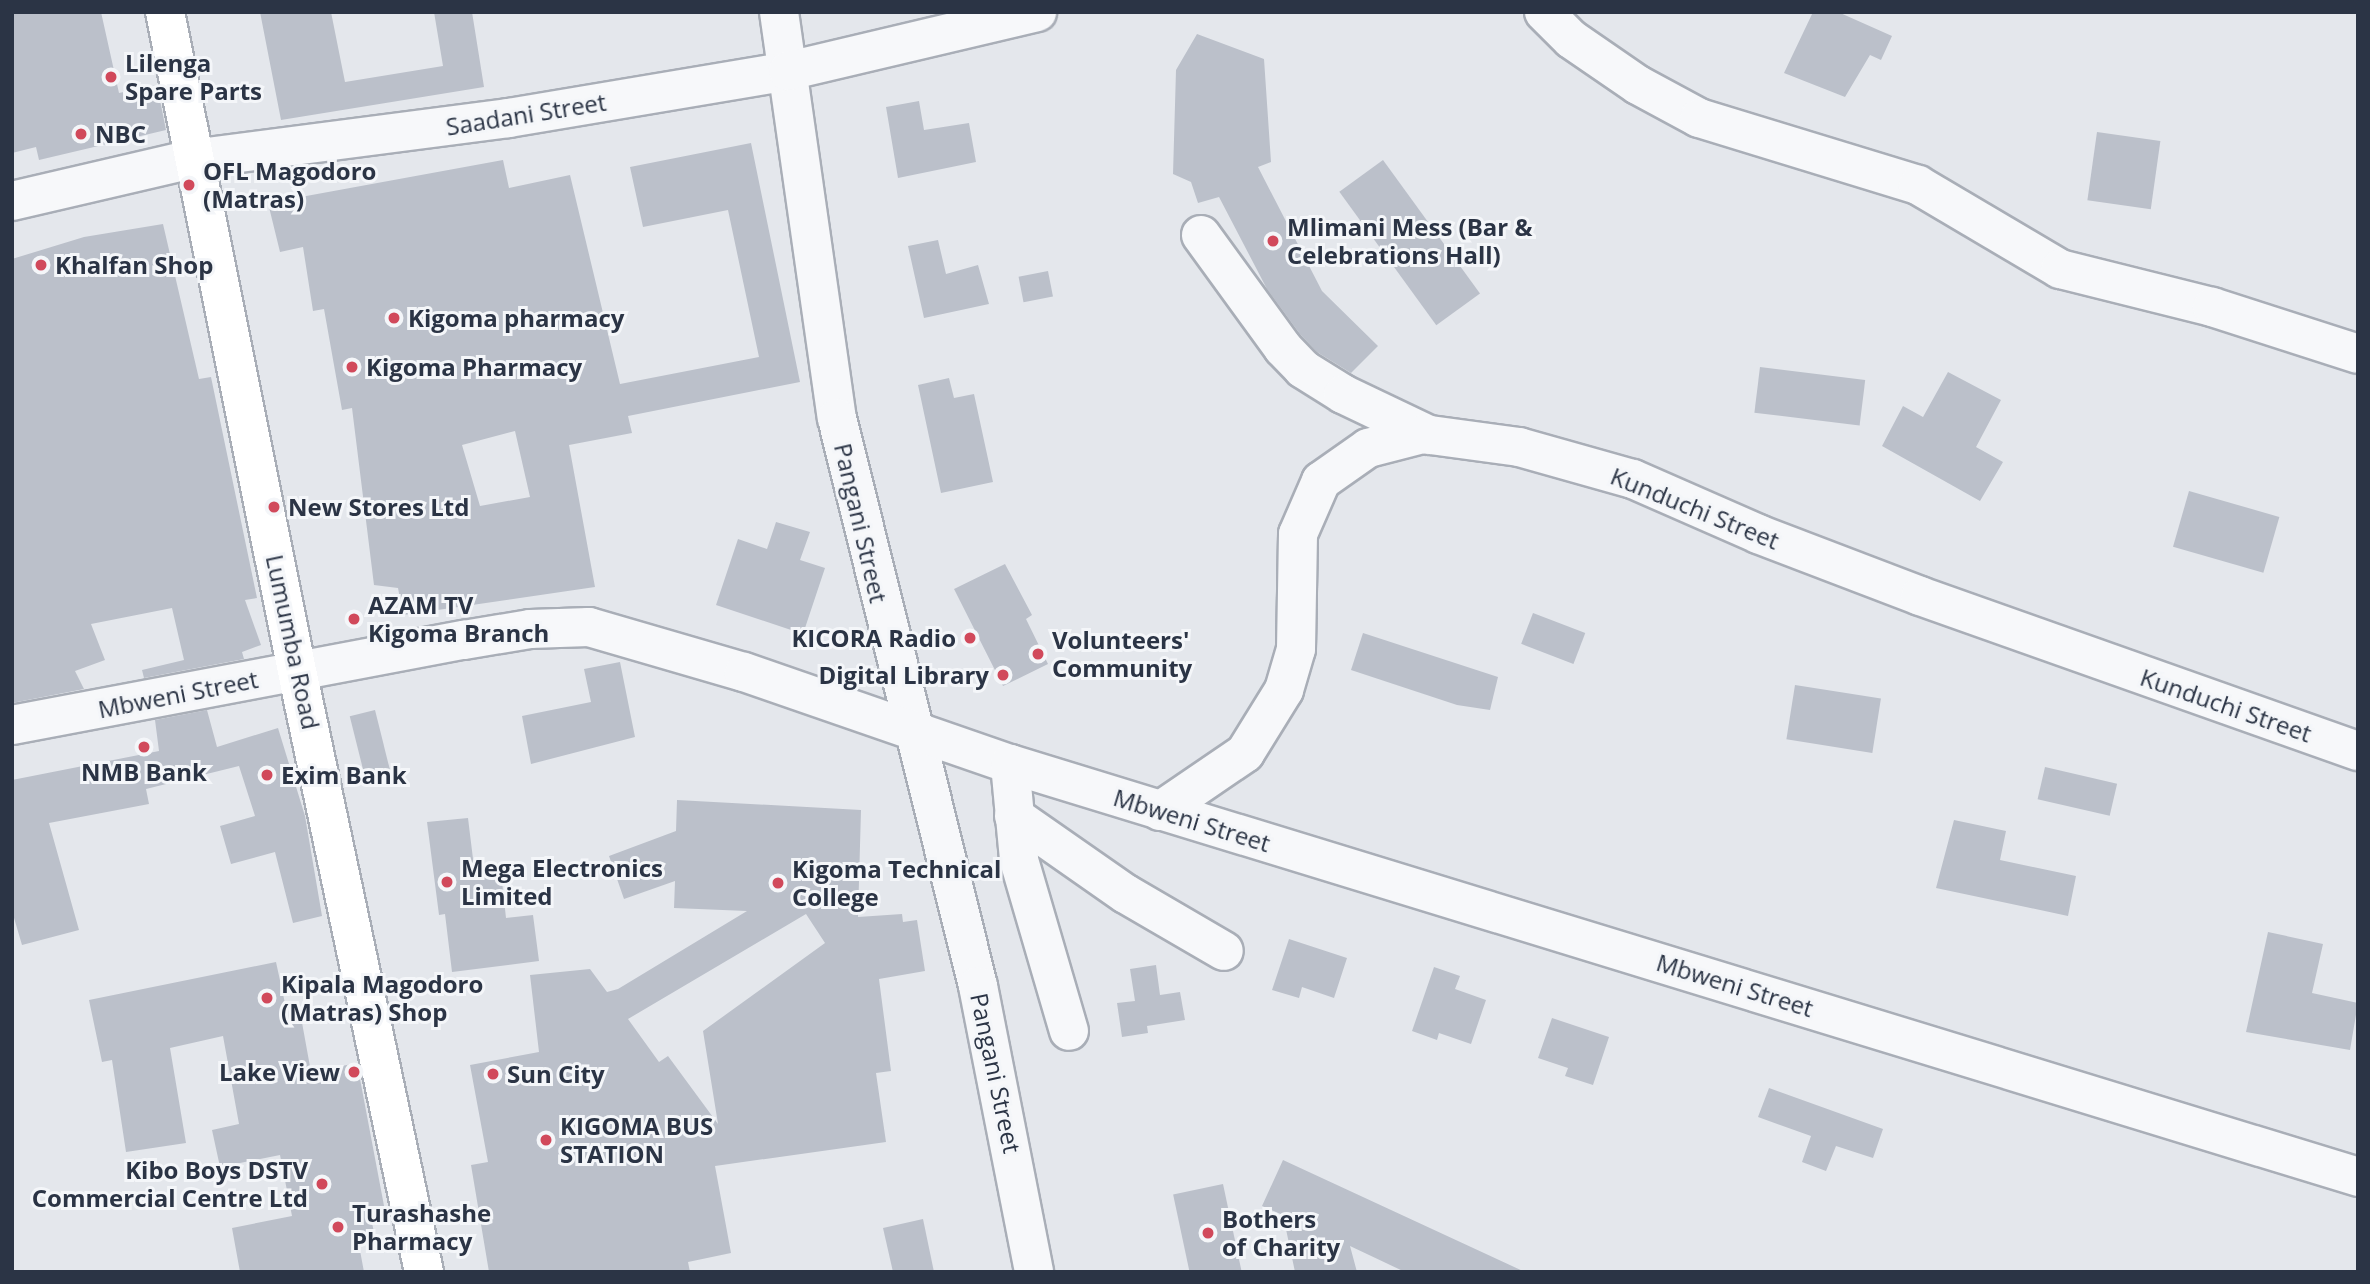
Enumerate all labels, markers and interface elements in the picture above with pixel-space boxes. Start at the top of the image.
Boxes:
place label: Lilenga Spare Parts [125,49,262,105]
marker: Lilenga Spare Parts [103,69,119,85]
street label: Saadani Street [444,87,608,141]
place label: NBC [95,120,146,148]
marker: NBC [73,126,89,142]
place label: OFL Magodoro (Matras) [203,157,376,213]
marker: OFL Magodoro (Matras) [181,177,197,193]
place label: Mlimani Mess (Bar & Celebrations Hall) [1287,213,1532,269]
marker: Mlimani Mess (Bar & Celebrations Hall) [1265,233,1281,249]
place label: Khalfan Shop [55,251,213,279]
marker: Khalfan Shop [33,257,49,273]
place label: Kigoma pharmacy [408,304,624,332]
marker: Kigoma pharmacy [386,310,402,326]
place label: Kigoma Pharmacy [366,353,582,381]
marker: Kigoma Pharmacy [344,359,360,375]
street label: Pangani Street [829,440,893,606]
street label: Kunduchi Street [1607,461,1783,555]
place label: New Stores Ltd [288,493,469,521]
marker: New Stores Ltd [266,499,282,515]
street label: Lumumba Road [260,552,326,732]
place label: AZAM TV Kigoma Branch [368,591,549,647]
marker: AZAM TV Kigoma Branch [346,611,362,627]
place label: KICORA Radio [791,624,956,652]
place label: Volunteers' Community [1052,626,1192,682]
marker: KICORA Radio [962,630,978,646]
marker: Volunteers' Community [1030,646,1046,662]
place label: Digital Library [819,661,989,689]
street label: Kunduchi Street [2137,662,2315,748]
street label: Mbweni Street [96,664,260,724]
marker: Digital Library [995,667,1011,683]
marker: NMB Bank [136,739,152,755]
place label: NMB Bank [81,758,207,786]
place label: Exim Bank [281,761,407,789]
marker: Exim Bank [259,767,275,783]
street label: Mbweni Street [1110,782,1274,858]
place label: Mega Electronics Limited [461,854,663,910]
place label: Kigoma Technical College [792,855,1001,911]
marker: Mega Electronics Limited [439,874,455,890]
marker: Kigoma Technical College [770,875,786,891]
street label: Mbweni Street [1653,947,1817,1023]
place label: Kipala Magodoro (Matras) Shop [281,970,483,1026]
marker: Kipala Magodoro (Matras) Shop [259,990,275,1006]
street label: Pangani Street [965,990,1027,1156]
place label: Lake View [219,1058,340,1086]
place label: Sun City [507,1060,605,1088]
marker: Lake View [346,1064,362,1080]
marker: Sun City [485,1066,501,1082]
place label: KIGOMA BUS STATION [560,1112,713,1168]
marker: KIGOMA BUS STATION [538,1132,554,1148]
place label: Kibo Boys DSTV Commercial Centre Ltd [32,1156,308,1212]
marker: Kibo Boys DSTV Commercial Centre Ltd [314,1176,330,1192]
place label: Turashashe Pharmacy [352,1199,491,1255]
place label: Bothers of Charity [1222,1205,1340,1261]
marker: Turashashe Pharmacy [330,1219,346,1235]
marker: Bothers of Charity [1200,1225,1216,1241]

